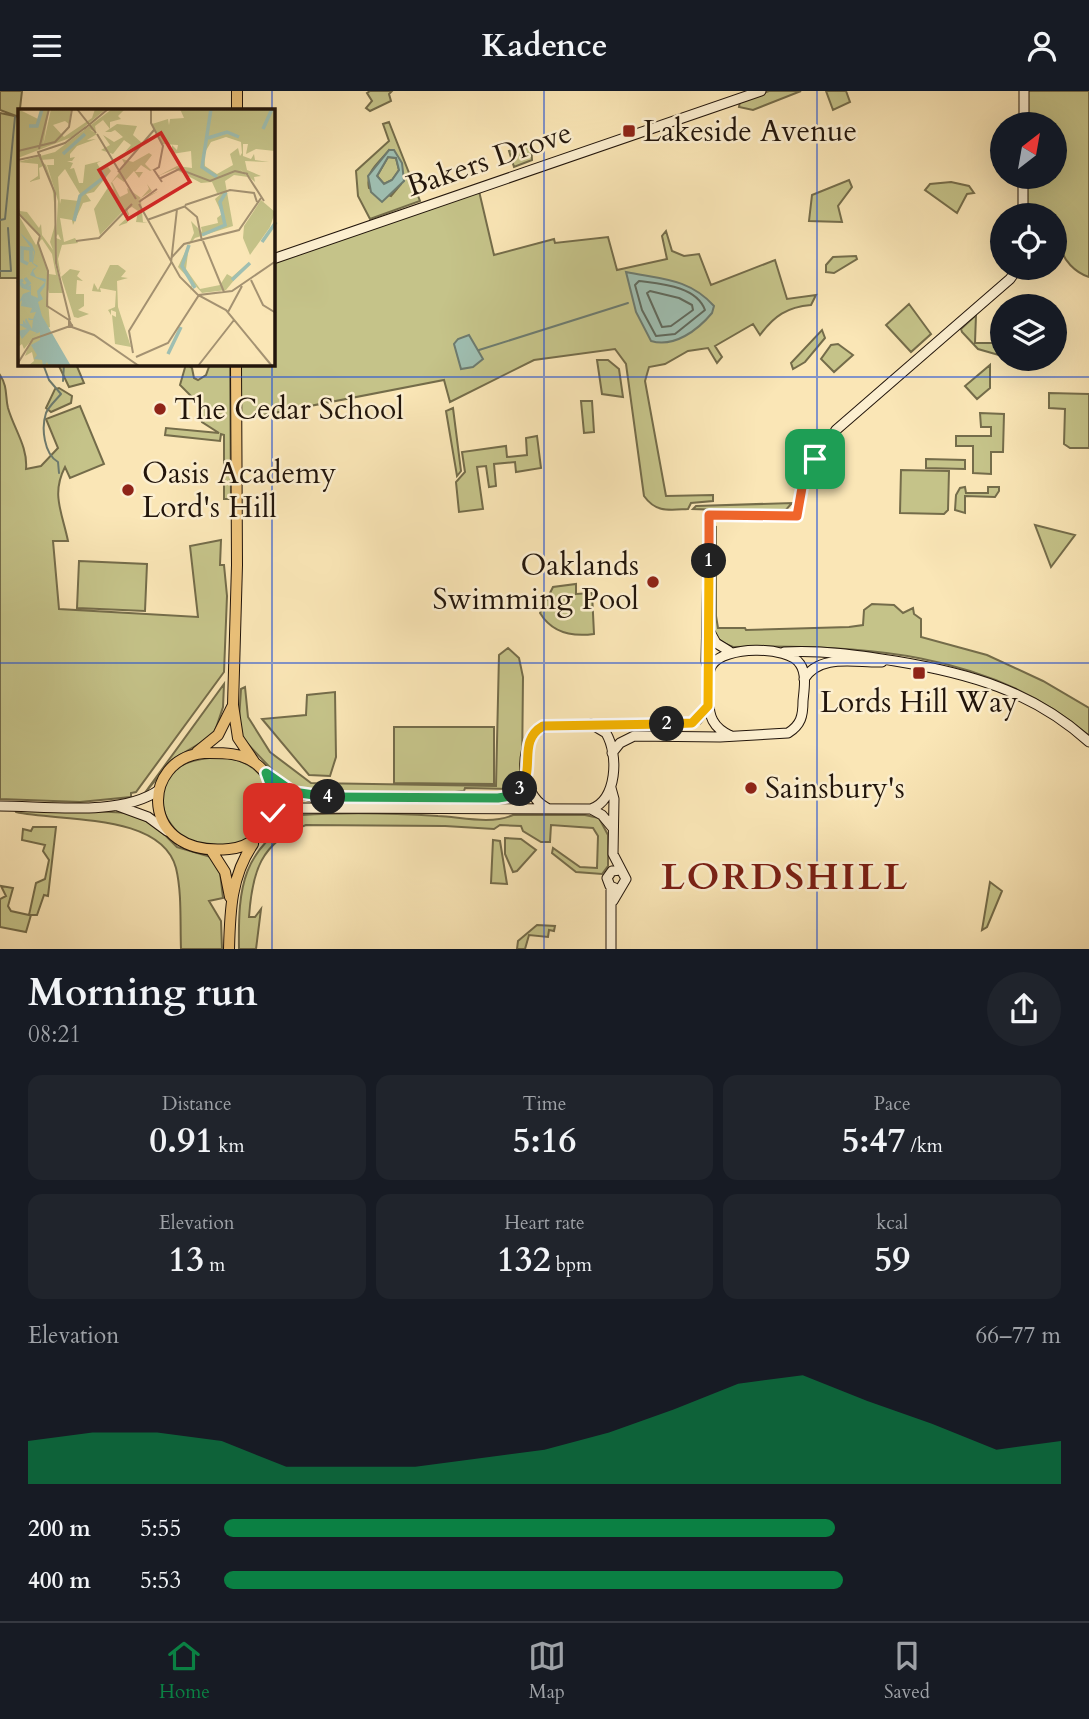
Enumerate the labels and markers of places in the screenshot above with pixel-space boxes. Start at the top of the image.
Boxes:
place label: Lakeside Avenue [643,111,857,152]
marker: Lakeside Avenue [621,123,637,139]
place label: The Cedar School [174,389,404,430]
marker: The Cedar School [152,401,168,417]
pin [785,429,845,489]
place label: Oasis Academy Lord's Hill [142,453,336,528]
marker: Oasis Academy Lord's Hill [120,482,136,498]
pin: 1 [692,543,726,579]
place label: Oaklands Swimming Pool [433,545,639,620]
marker: Oaklands Swimming Pool [645,574,661,590]
marker: Lords Hill Way [911,665,927,681]
place label: Lords Hill Way [820,682,1018,723]
pin: 2 [650,707,684,741]
place label: Sainsbury's [765,768,905,809]
pin: 3 [503,771,538,807]
pin: 4 [310,779,346,815]
marker: Sainsbury's [743,780,759,796]
pin [243,783,303,843]

